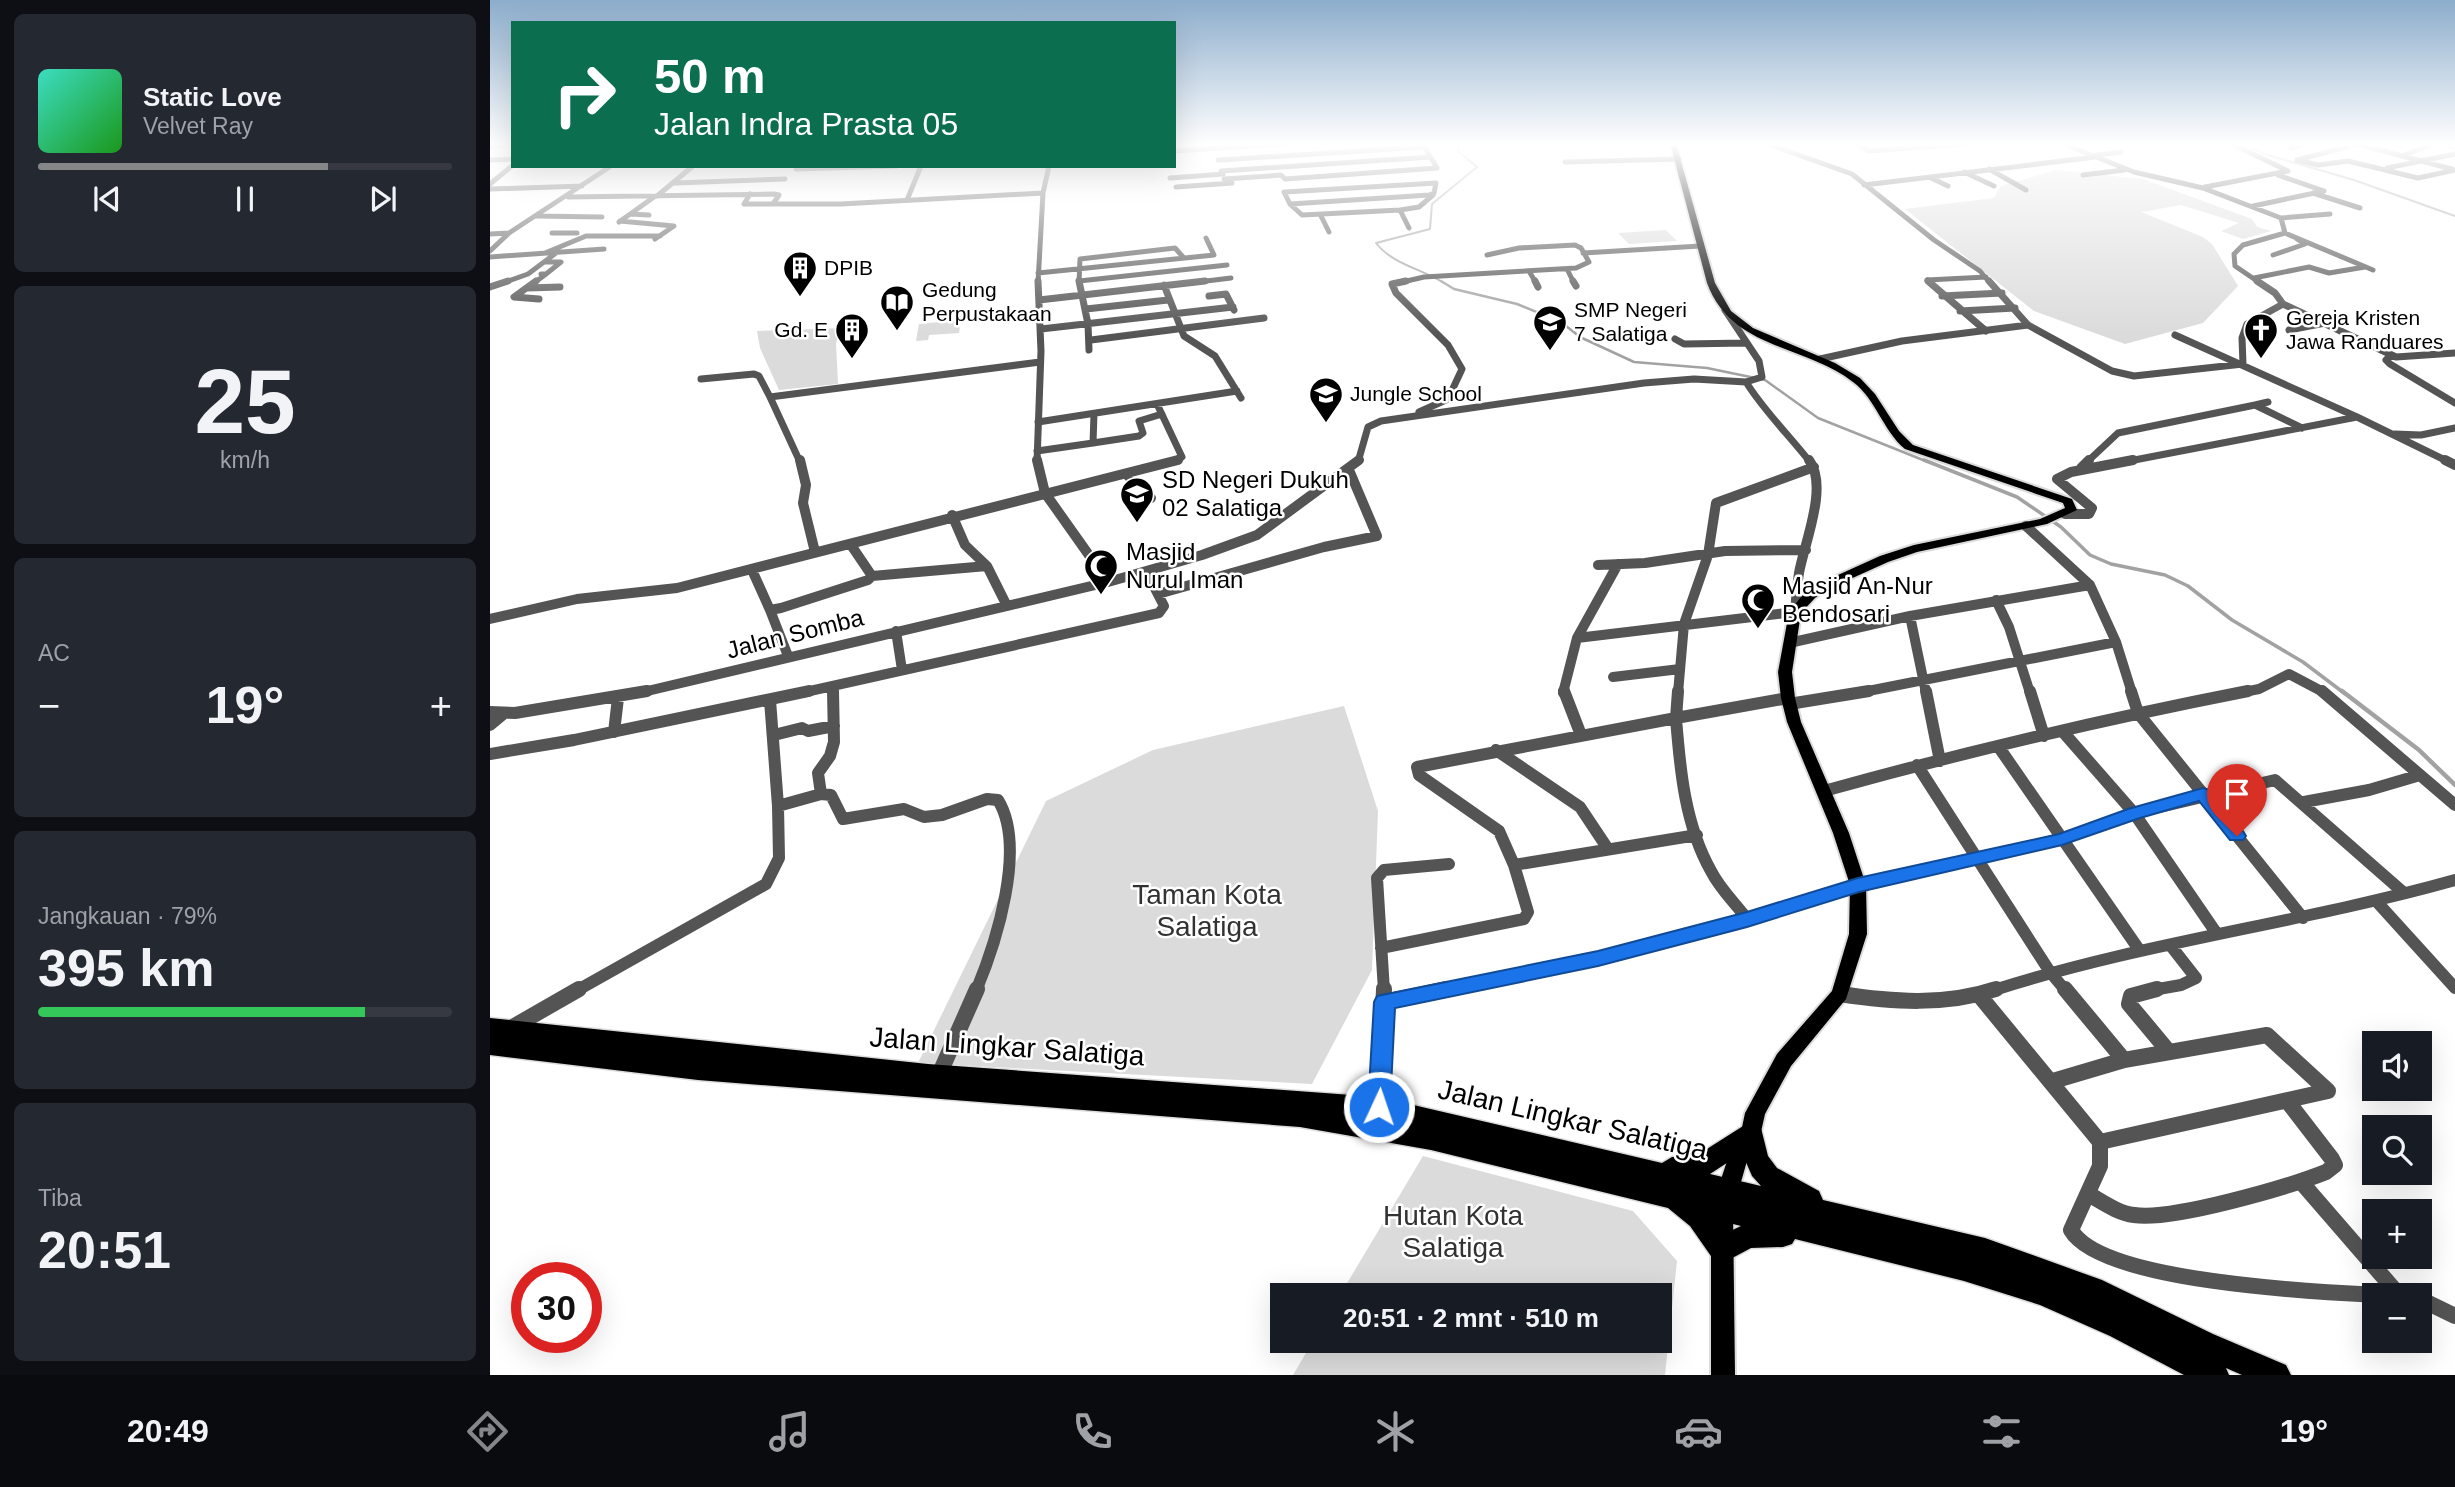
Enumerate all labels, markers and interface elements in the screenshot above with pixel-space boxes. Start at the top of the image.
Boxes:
icon: right [539,49,630,140]
text: 50 m [654,49,766,103]
text: Static Love [143,82,282,112]
text: Jalan Indra Prasta 05 [654,106,958,142]
text: Velvet Ray [143,113,253,139]
icon: previous [88,180,126,218]
icon: pause [226,180,264,218]
icon: next [364,180,402,218]
building icon: DPIB [781,249,819,298]
place label: DPIB [824,256,873,279]
place label: Gedung Perpustakaan [922,278,1052,325]
library icon: Gedung Perpustakaan [878,283,916,332]
place label: SMP Negeri 7 Salatiga [1574,298,1687,345]
school or university icon: SMP Negeri 7 Salatiga [1531,303,1569,352]
place label: Gereja Kristen Jawa Randuares [2286,306,2444,353]
building icon: Gd. E [833,311,871,360]
church icon: Gereja Kristen Jawa Randuares [2242,311,2280,360]
place label: Gd. E [774,318,828,341]
text: 25 [194,351,296,452]
school or university icon: Jungle School [1307,375,1345,424]
place label: Jungle School [1350,382,1482,405]
text: km/h [220,447,270,473]
place label: SD Negeri Dukuh 02 Salatiga [1162,466,1349,521]
school or university icon: SD Negeri Dukuh 02 Salatiga [1118,475,1156,524]
place label: Masjid Nurul Iman [1126,538,1243,593]
mosque icon: Masjid Nurul Iman [1082,547,1120,596]
place label: Masjid An-Nur Bendosari [1782,572,1933,627]
mosque icon: Masjid An-Nur Bendosari [1739,581,1777,630]
street label: Jalan Somba [724,603,867,664]
text: AC [38,640,70,666]
text: 19° [206,676,284,734]
text: − [38,685,60,727]
text: + [430,685,452,727]
pin [2207,764,2267,836]
icon: arrive [2218,775,2256,813]
park label: Taman Kota Salatiga [1132,879,1282,942]
text: Jangkauan · 79% [38,903,217,929]
text: 395 km [38,939,214,997]
street label: Jalan Lingkar Salatiga [868,1021,1146,1072]
map controls [2362,1031,2432,1353]
button: sound [2362,1031,2432,1101]
position arrow [1342,1070,1416,1144]
street label: Jalan Lingkar Salatiga [1435,1073,1711,1166]
button: search [2362,1115,2432,1185]
text: Tiba [38,1185,82,1211]
button: + [2362,1199,2432,1269]
park label: Hutan Kota Salatiga [1383,1200,1523,1263]
text: 20:51 [38,1221,171,1279]
speed limit sign: 30 [511,1262,602,1353]
button: − [2362,1283,2432,1353]
text: 20:51 · 2 mnt · 510 m [1343,1303,1599,1333]
icon: directions [463,1407,512,1456]
icon: music [765,1407,814,1456]
icon: phone [1068,1407,1117,1456]
icon: climate [1371,1407,1420,1456]
icon: car [1674,1407,1723,1456]
icon: filters [1977,1407,2026,1456]
text: 20:49 [127,1413,209,1449]
text: 19° [2280,1413,2328,1449]

